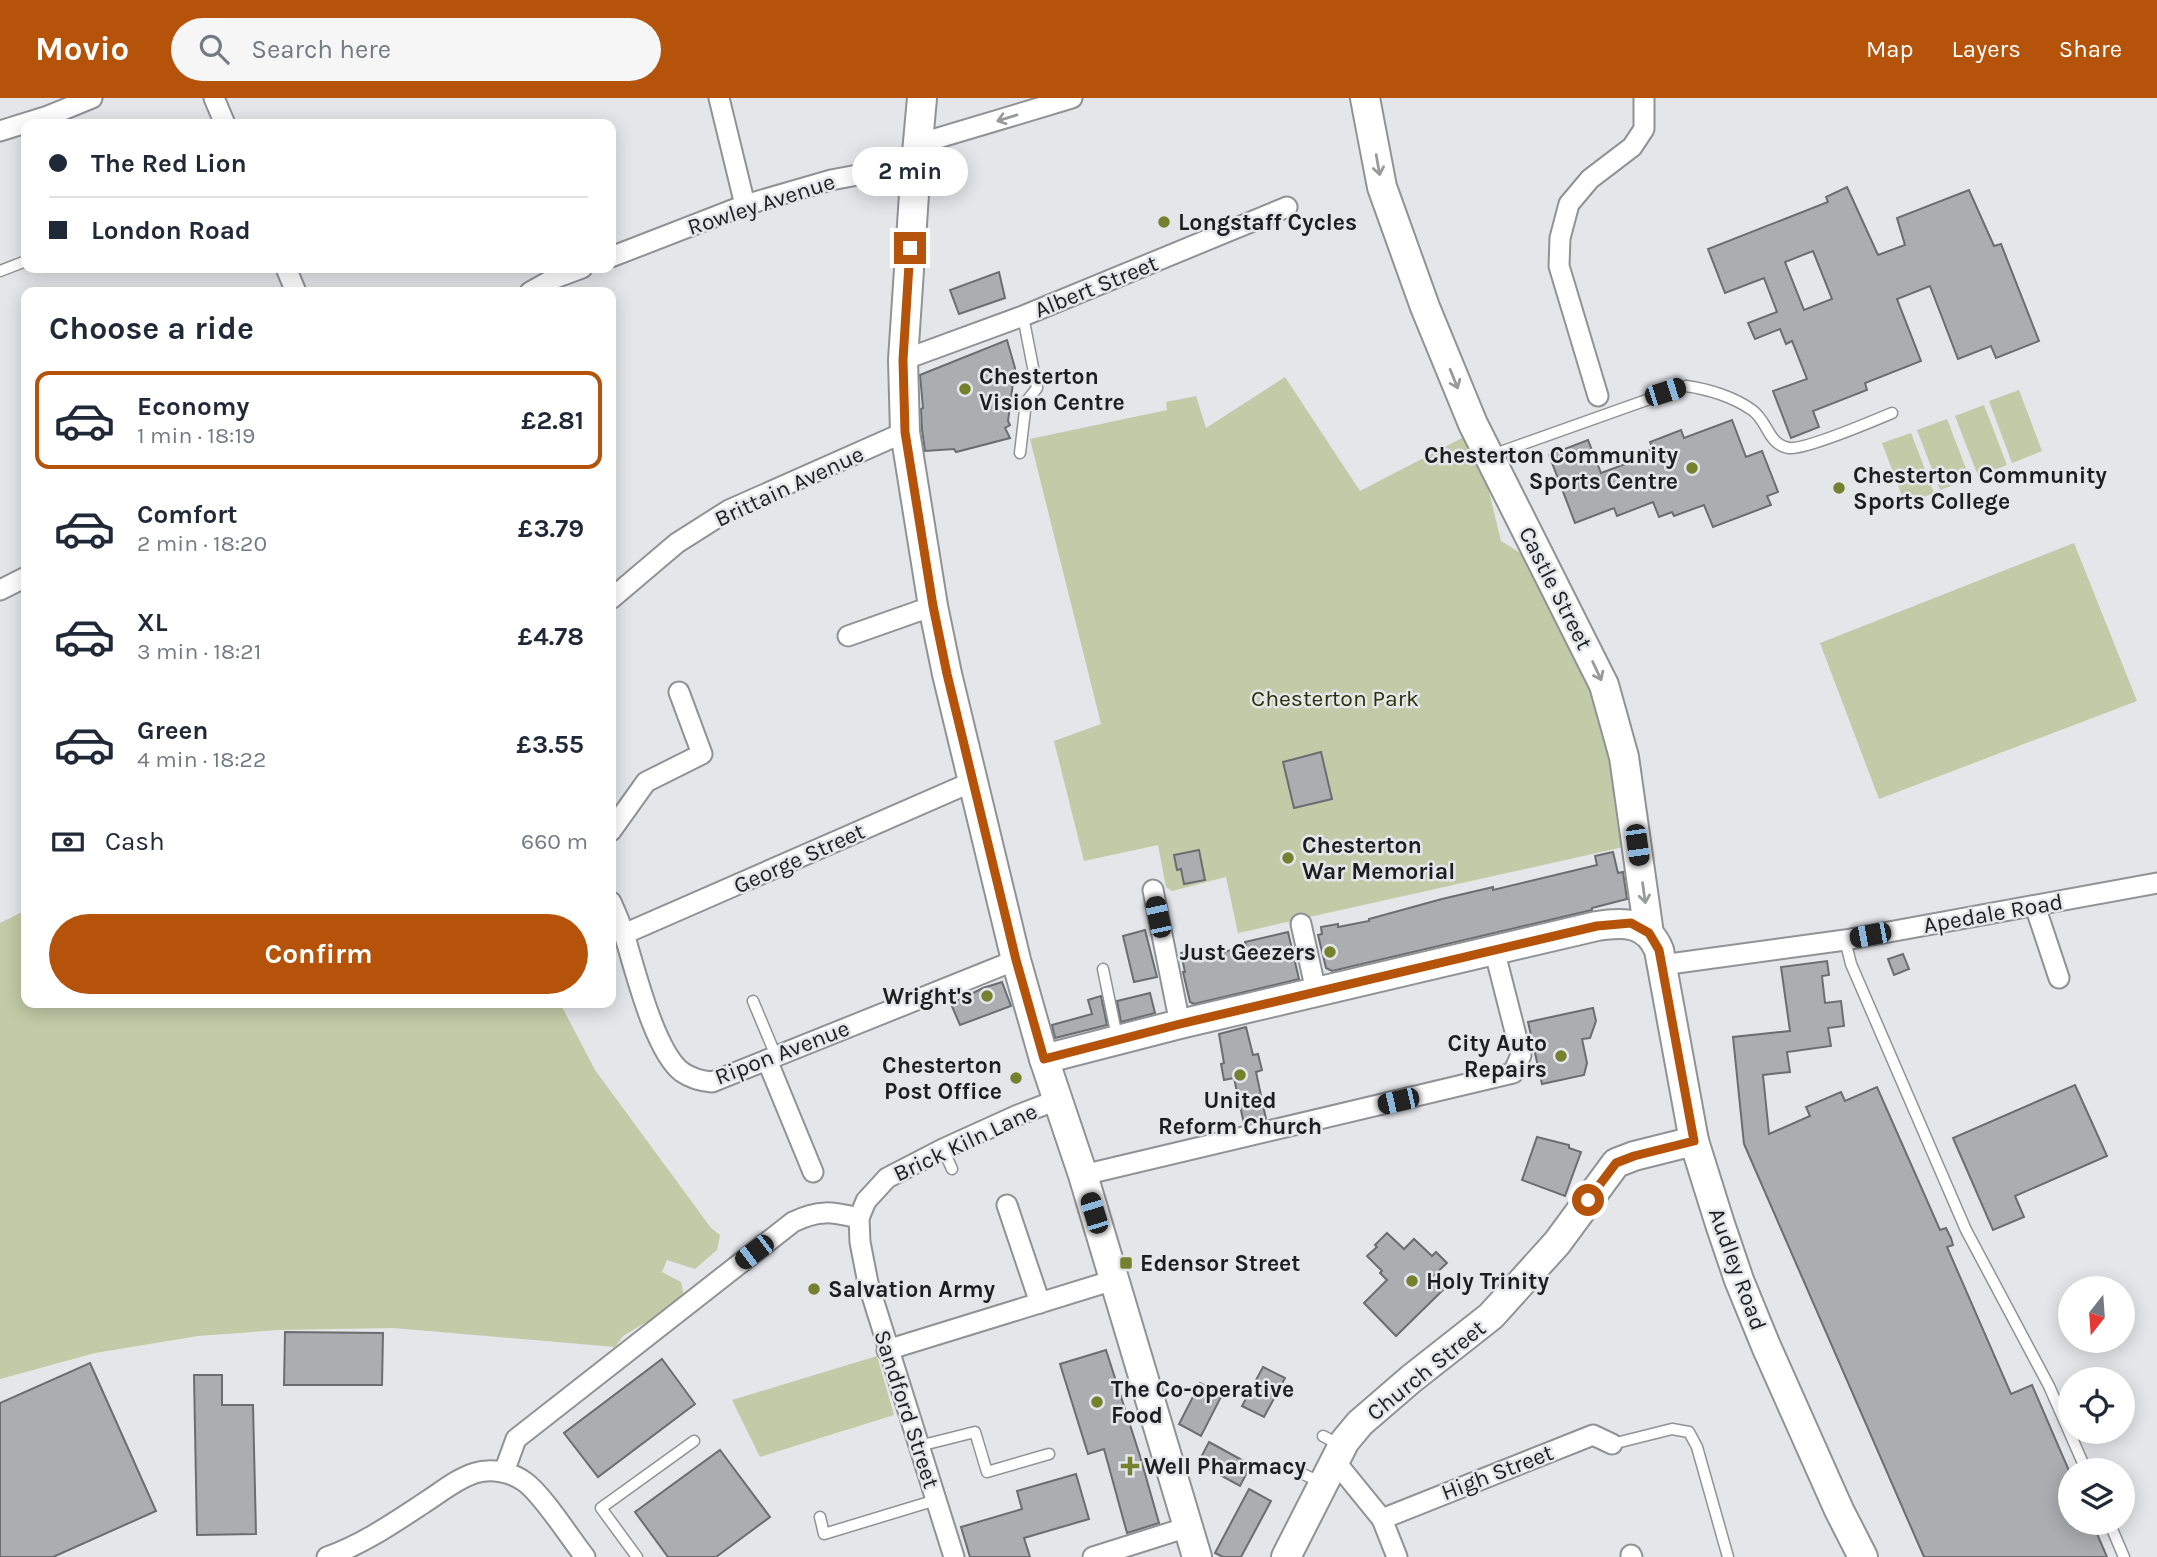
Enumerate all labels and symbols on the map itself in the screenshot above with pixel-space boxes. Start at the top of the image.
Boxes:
one-way arrow [996,112,1018,125]
callout: 2 min [852,146,968,195]
one-way arrow [1371,153,1385,176]
street label: Rowley Avenue [684,168,838,241]
place label: Longstaff Cycles [1178,209,1357,236]
marker: Longstaff Cycles [1156,214,1172,230]
route end [894,232,926,264]
street label: Albert Street [1031,249,1162,323]
place label: Chesterton Vision Centre [979,363,1125,416]
one-way arrow [1449,368,1462,389]
car [1642,376,1689,408]
marker: Chesterton Vision Centre [957,381,973,397]
street label: Brittain Avenue [710,440,868,533]
place label: Chesterton Community Sports Centre [1424,442,1678,495]
marker: Chesterton Community Sports Centre [1684,460,1700,476]
place label: Chesterton Community Sports College [1853,462,2107,515]
marker: Chesterton Community Sports College [1831,480,1847,496]
street label: Castle Street [1513,522,1598,655]
one-way arrow [1591,660,1604,681]
park label: Chesterton Park [1251,685,1419,712]
street label: George Street [730,817,869,899]
car [1624,823,1651,867]
place label: Chesterton War Memorial [1302,832,1455,885]
marker: Chesterton War Memorial [1280,850,1296,866]
one-way arrow [1637,881,1650,904]
street label: Apedale Road [1921,888,2065,939]
car [1144,894,1173,940]
car [1848,921,1893,949]
place label: Just Geezers [1180,939,1316,966]
marker: Just Geezers [1322,944,1338,960]
place label: Wright's [883,983,973,1010]
marker: Wright's [979,988,995,1004]
street label: Ripon Avenue [711,1014,853,1091]
place label: City Auto Repairs [1448,1030,1547,1083]
marker: City Auto Repairs [1553,1048,1569,1064]
place label: Chesterton Post Office [882,1052,1002,1105]
marker: United Reform Church [1232,1067,1248,1083]
marker: Chesterton Post Office [1008,1070,1024,1086]
car [1376,1086,1421,1116]
place label: United Reform Church [1158,1087,1322,1140]
street label: Brick Kiln Lane [889,1097,1041,1188]
route start [1572,1184,1604,1216]
car [1078,1190,1111,1236]
street label: Audley Road [1703,1204,1772,1334]
car [731,1231,778,1273]
place label: Edensor Street [1140,1250,1300,1277]
marker: Edensor Street [1118,1255,1134,1271]
place label: Holy Trinity [1426,1268,1549,1295]
marker: Holy Trinity [1404,1273,1420,1289]
place label: Salvation Army [828,1276,996,1303]
north arrow [2058,1276,2135,1353]
marker: Salvation Army [806,1281,822,1297]
street label: Church Street [1362,1314,1491,1426]
street label: Sandford Street [868,1326,945,1492]
place label: The Co-operative Food [1111,1376,1294,1429]
marker: The Co-operative Food [1089,1394,1105,1410]
street label: High Street [1437,1439,1557,1506]
place label: Well Pharmacy [1144,1453,1306,1480]
marker: Well Pharmacy [1122,1458,1138,1474]

